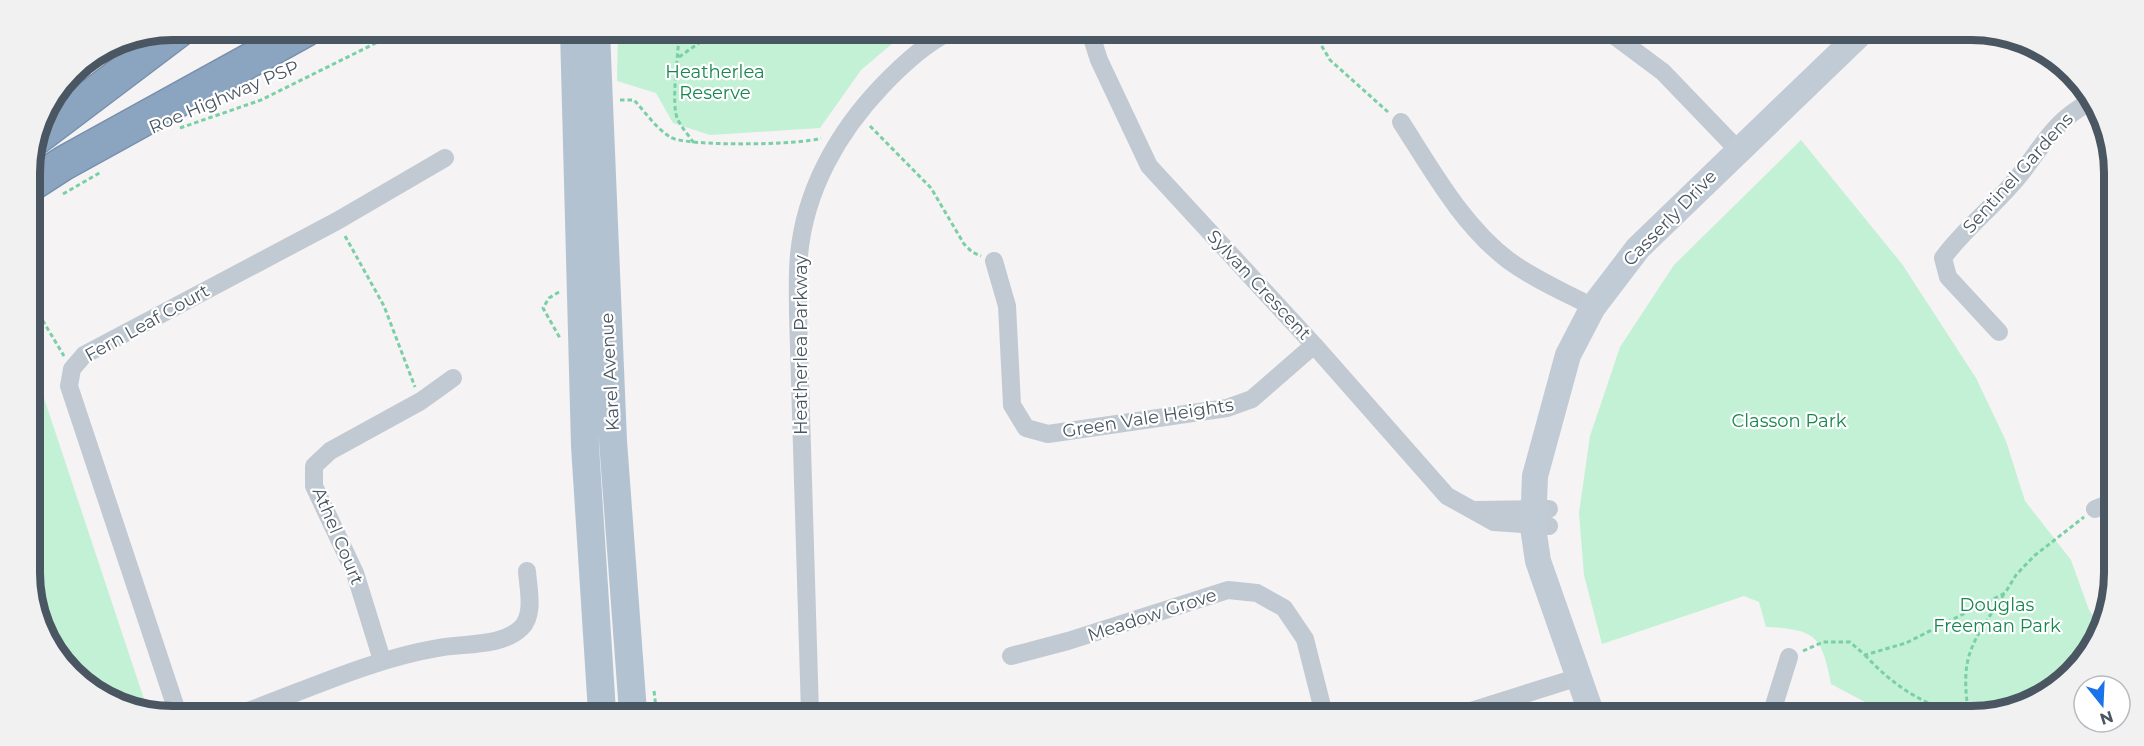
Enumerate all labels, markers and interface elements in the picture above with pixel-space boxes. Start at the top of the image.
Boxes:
street label: Roe Highway PSP [146,55,302,139]
park label: Heatherlea Reserve [665,61,765,104]
street label: Sentinel Gardens [1958,108,2078,238]
street label: Casserly Drive [1619,165,1721,271]
street label: Sylvan Crescent [1202,225,1316,345]
street label: Heatherlea Parkway [790,255,812,435]
street label: Fern Leaf Court [81,280,213,366]
street label: Karel Avenue [596,312,624,432]
street label: Green Vale Heights [1061,394,1235,442]
park label: Classon Park [1731,410,1847,432]
street label: Athel Court [308,484,368,588]
street label: Meadow Grove [1085,584,1219,646]
park label: Douglas Freeman Park [1933,594,2061,637]
north arrow [2072,674,2132,734]
text: N [2097,707,2116,729]

